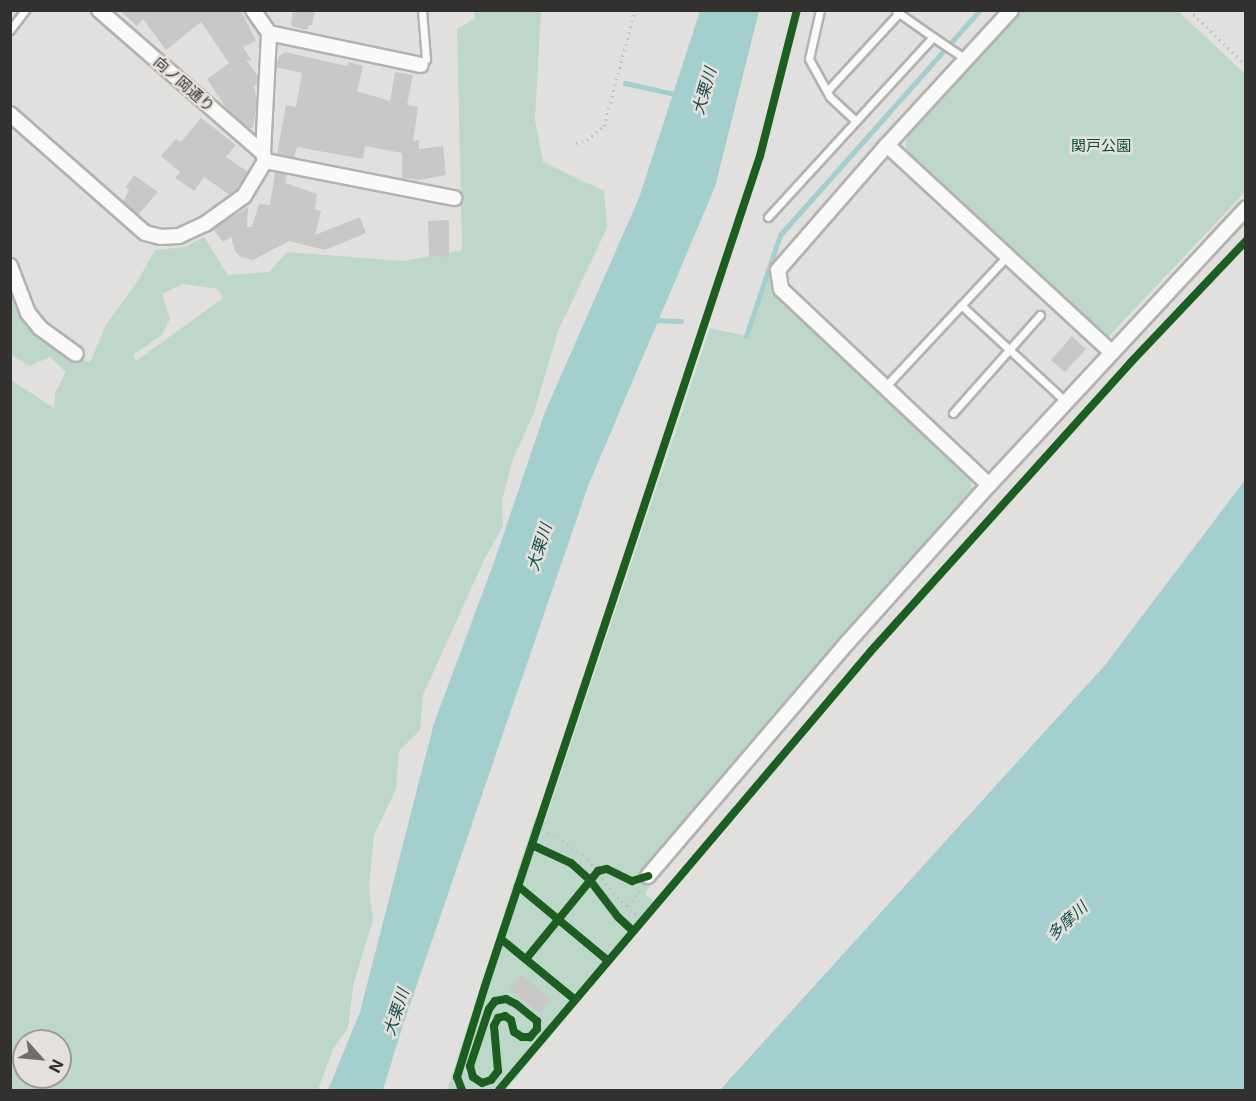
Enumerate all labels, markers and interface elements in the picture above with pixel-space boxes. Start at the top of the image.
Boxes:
street label: 向ノ岡通り [150,53,218,115]
water label: 大栗川 [688,65,720,117]
park label: 関戸公園 [1071,137,1131,155]
water label: 大栗川 [523,521,555,573]
water label: 多摩川 [1043,898,1091,944]
water label: 大栗川 [379,986,413,1038]
north arrow [12,1029,72,1089]
text: N [45,1056,68,1076]

